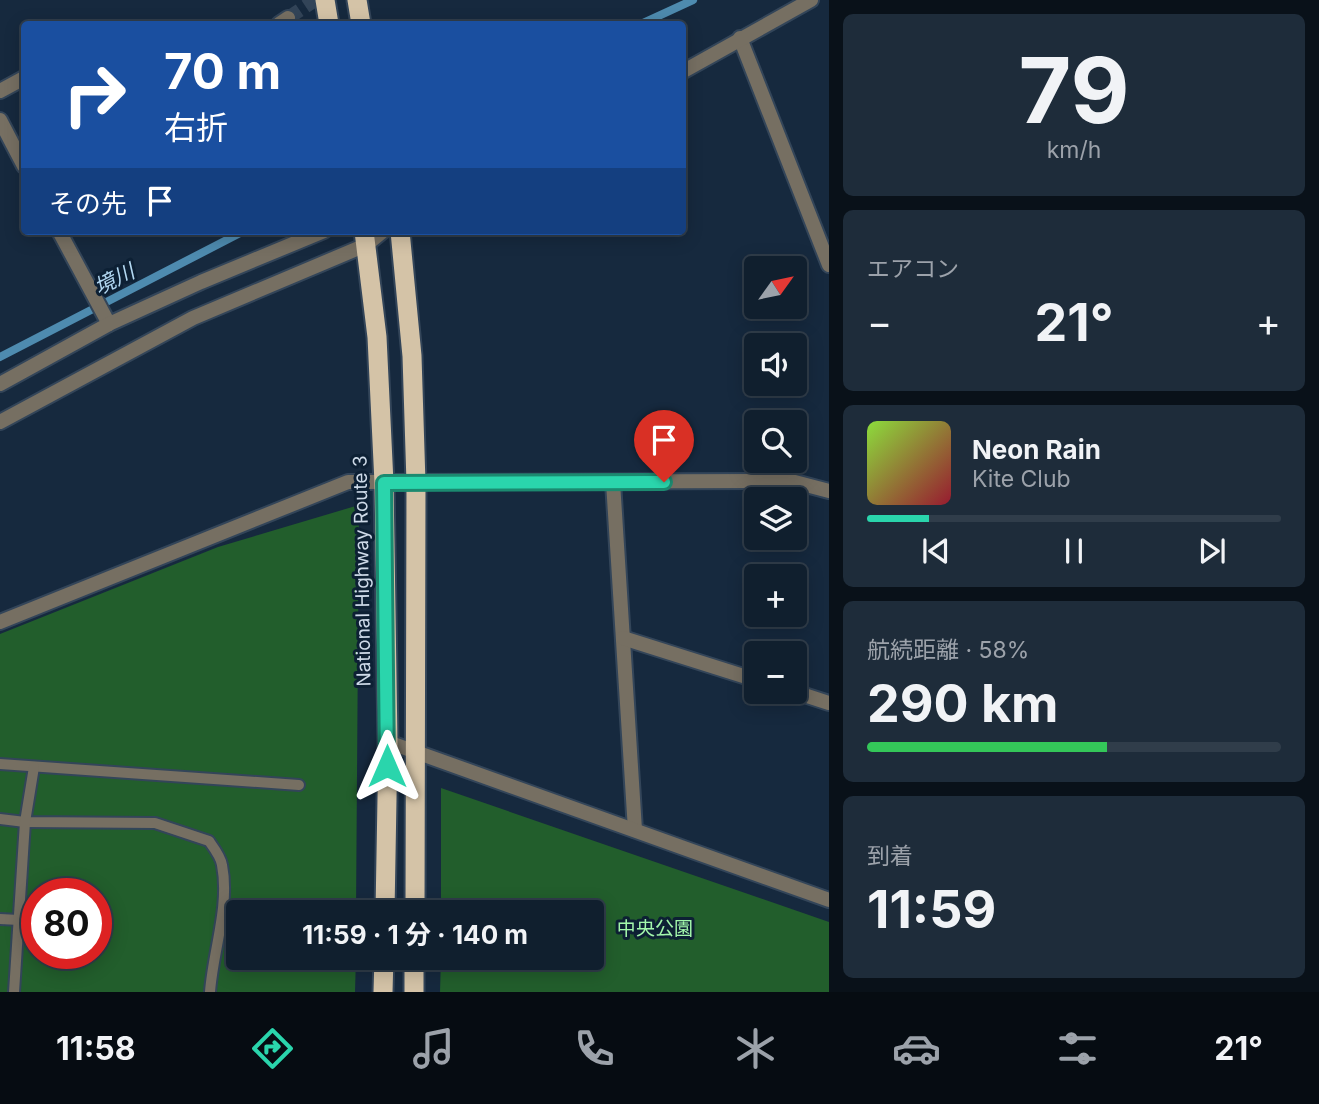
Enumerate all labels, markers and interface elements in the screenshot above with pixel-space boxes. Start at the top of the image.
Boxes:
text: 79 [1018,35,1130,145]
text: 70 m [164,42,281,101]
icon: right [49,49,140,140]
text: 右折 [164,108,228,147]
text: km/h [1047,136,1101,164]
icon: arrive [141,182,179,220]
text: その先 [49,188,127,219]
text: エアコン [867,255,959,283]
north arrow [744,256,807,318]
map controls [744,256,807,704]
water label: 境川 [90,257,140,300]
text: 21° [1034,291,1114,354]
text: − [867,299,892,345]
text: + [1256,299,1281,345]
button: sound [744,333,807,396]
pin [634,410,694,482]
button: search [744,410,807,473]
icon: arrive [645,421,683,459]
text: Neon Rain [972,434,1101,465]
street label: National Highway Route 3 [348,455,376,687]
text: Kite Club [972,465,1071,493]
button: layers [744,487,807,550]
icon: previous [917,532,955,570]
icon: pause [1055,532,1093,570]
icon: next [1193,532,1231,570]
button: + [744,564,807,627]
text: 航続距離 · 58% [867,636,1029,664]
button: − [744,641,807,704]
text: 290 km [867,672,1059,735]
position arrow [350,729,424,803]
text: 到着 [867,842,913,870]
speed limit sign: 80 [21,878,112,969]
text: 11:59 [867,878,996,941]
park label: 中央公園 [617,917,693,940]
text: 11:59 · 1 分 · 140 m [302,919,528,950]
icon: directions [248,1024,297,1073]
icon: music [409,1024,458,1073]
icon: phone [570,1024,619,1073]
icon: climate [731,1024,780,1073]
icon: car [892,1024,941,1073]
icon: filters [1053,1024,1102,1073]
text: 11:58 [56,1029,136,1068]
text: 21° [1214,1029,1263,1068]

